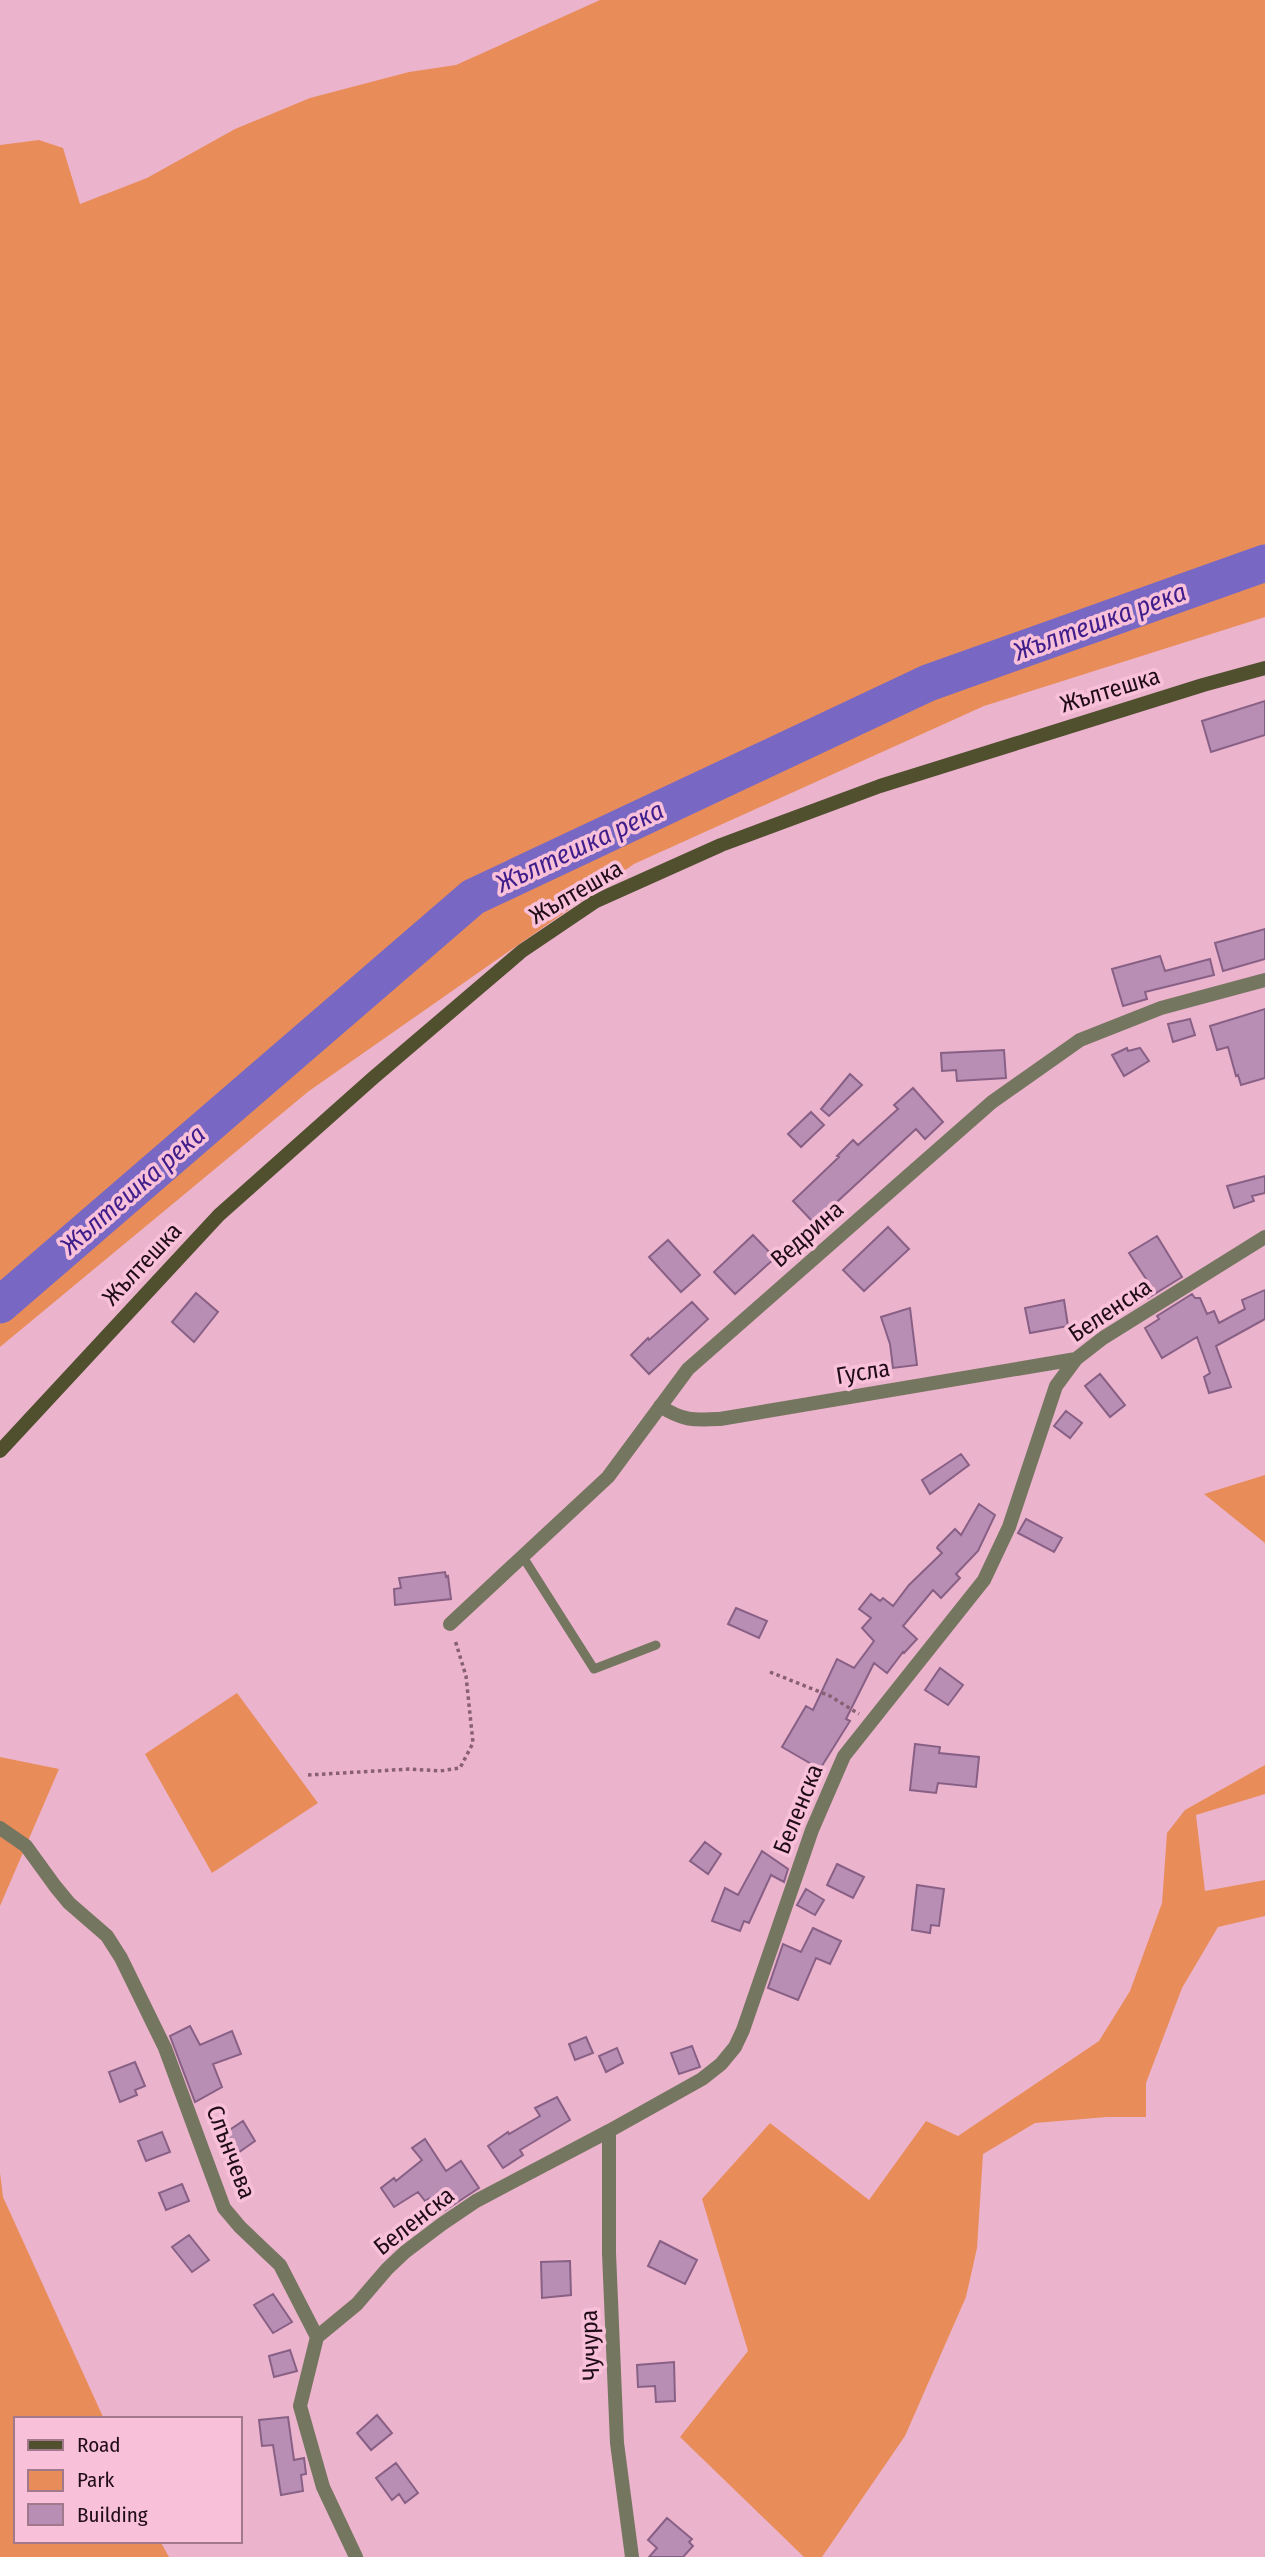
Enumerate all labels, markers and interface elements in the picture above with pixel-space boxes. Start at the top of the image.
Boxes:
water label: Жълтешка река [1008,576,1191,668]
street label: Жълтешка [1057,662,1163,718]
water label: Жълтешка река [491,795,669,899]
street label: Жълтешка [524,854,628,930]
water label: Жълтешка река [54,1119,212,1262]
street label: Ведрина [765,1195,849,1273]
street label: Жълтешка [97,1217,187,1311]
street label: Беленска [1063,1272,1157,1348]
street label: Гусла [834,1354,892,1390]
street label: Беленска [767,1760,829,1858]
street label: Слънчева [200,2101,262,2203]
street label: Беленска [368,2181,460,2261]
street label: Чучура [575,2309,605,2381]
legend [14,2417,242,2543]
text: Road [77,2432,121,2458]
text: Park [77,2467,115,2493]
text: Building [77,2502,148,2528]

